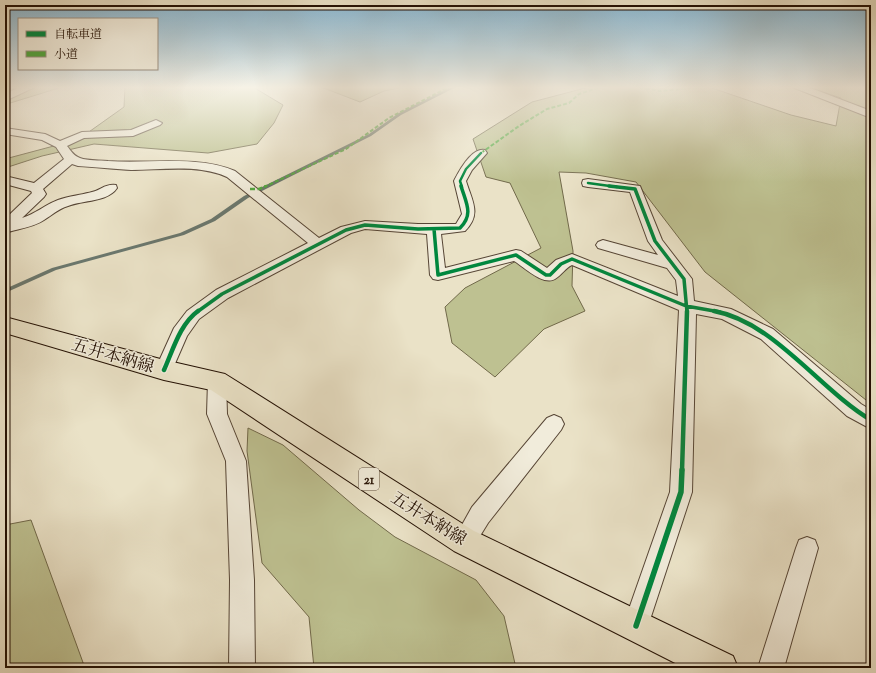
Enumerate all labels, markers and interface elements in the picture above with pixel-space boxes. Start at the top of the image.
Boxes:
legend [18,18,158,70]
text: 自転車道 [54,26,102,44]
text: 小道 [54,46,78,64]
street label: 五井本納線 [68,334,157,380]
road number: 21 [359,468,379,490]
street label: 五井本納線 [386,487,470,552]

